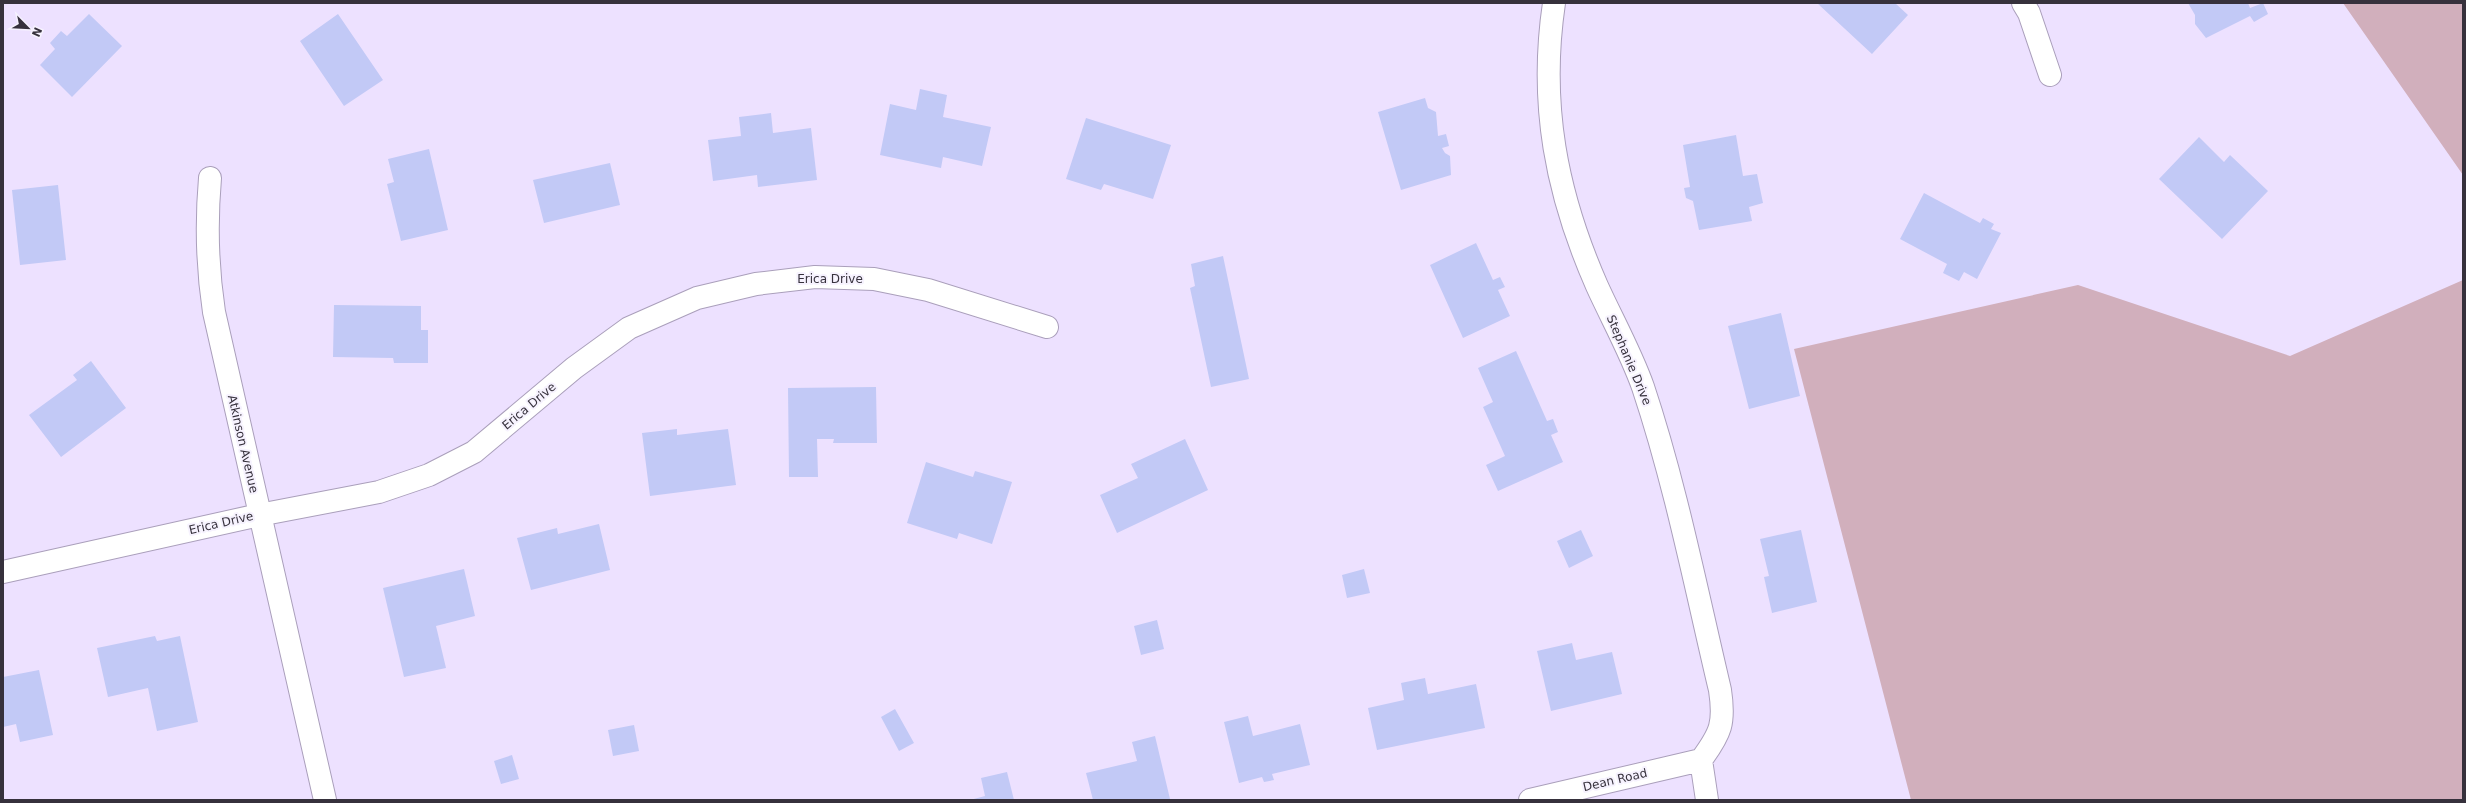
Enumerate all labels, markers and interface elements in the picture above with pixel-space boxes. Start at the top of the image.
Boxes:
north arrow [8,8,48,48]
text: N [29,25,44,39]
street label: Erica Drive [797,272,863,286]
street label: Stephanie Drive [1604,313,1654,407]
street label: Erica Drive [499,380,559,432]
street label: Atkinson Avenue [225,394,261,494]
street label: Erica Drive [187,509,255,537]
street label: Dean Road [1582,766,1648,794]

